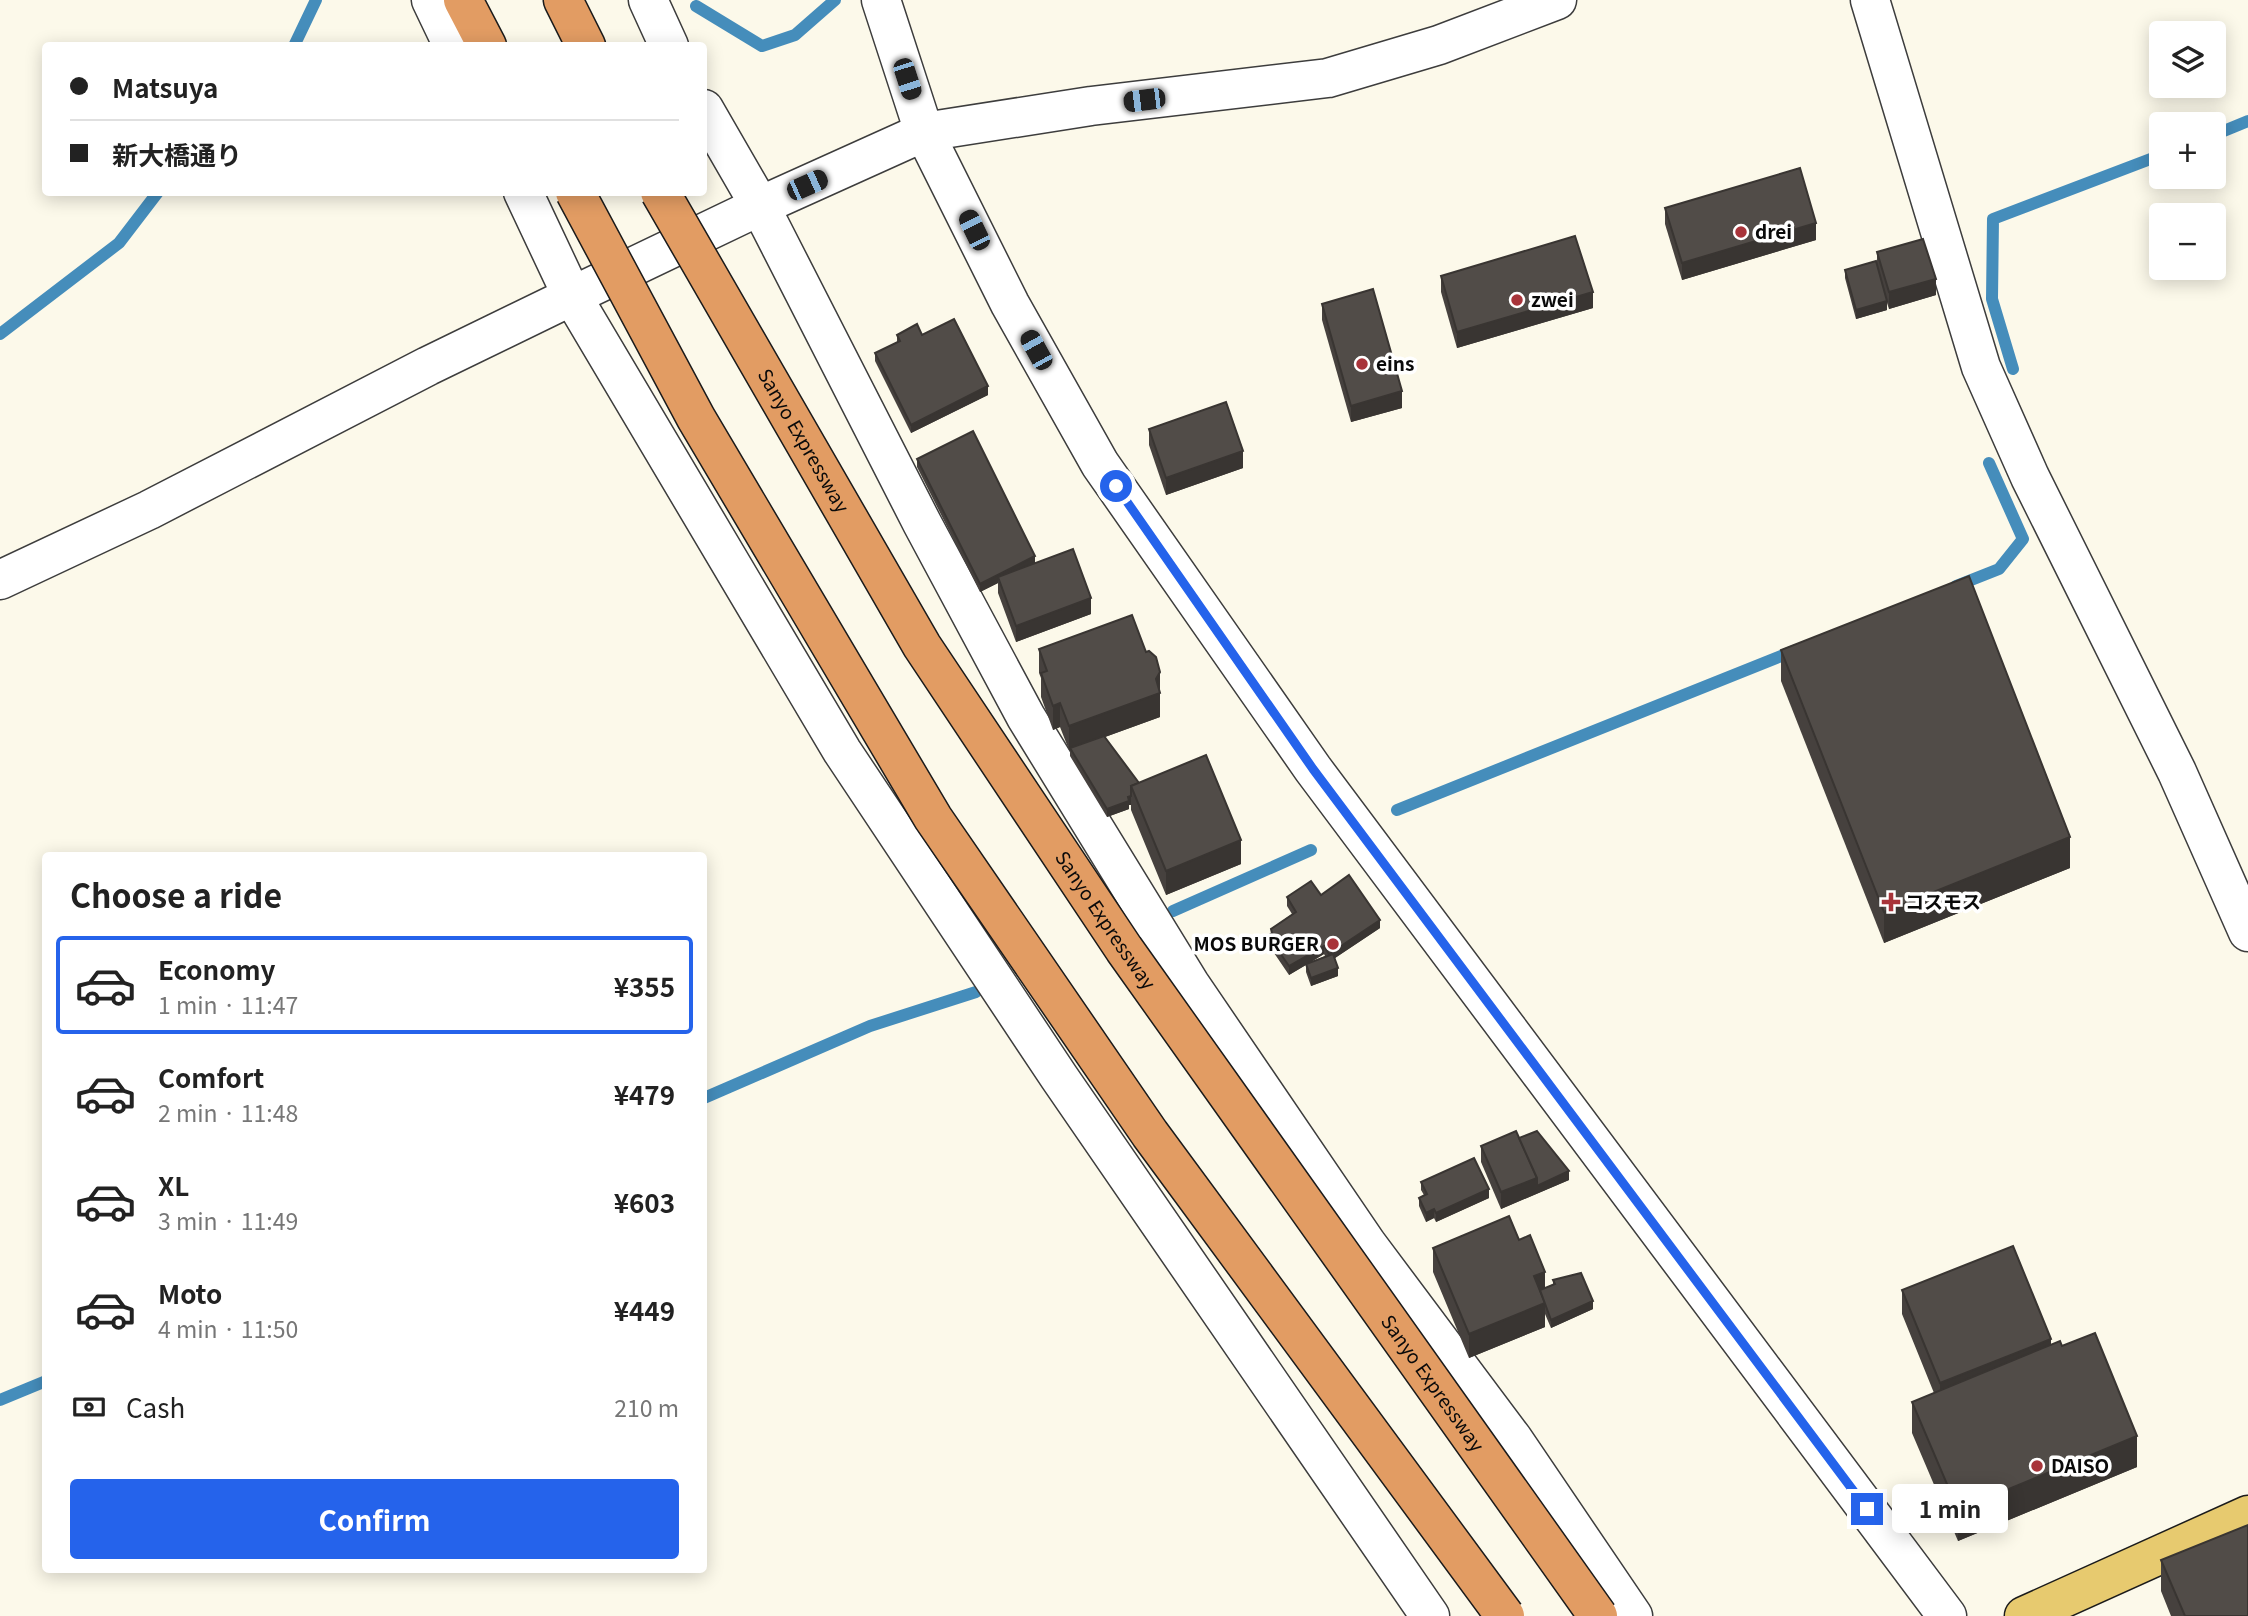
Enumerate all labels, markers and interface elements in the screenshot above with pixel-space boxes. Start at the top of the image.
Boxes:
map controls [2149,21,2226,280]
button: layers [2149,21,2226,98]
car [891,56,924,102]
text: Matsuya [112,68,218,105]
car [1122,87,1167,113]
button: + [2149,112,2226,189]
text: 新大橋通り [112,135,242,172]
car [784,167,831,203]
button: − [2149,203,2226,280]
car [956,207,993,253]
place label: drei [1755,217,1792,244]
marker: drei [1733,224,1749,240]
place label: zwei [1531,285,1574,312]
marker: zwei [1509,292,1525,308]
car [1017,327,1056,373]
place label: eins [1376,349,1414,376]
marker: eins [1354,356,1370,372]
street label: Sanyo Expressway [753,363,857,517]
route start [1100,470,1132,502]
street label: Sanyo Expressway [1050,845,1163,994]
text: Choose a ride [70,871,282,917]
place label: コスモス [1905,887,1981,914]
marker: コスモス [1883,894,1899,910]
place label: MOS BURGER [1194,929,1319,956]
marker: MOS BURGER [1325,936,1341,952]
text: Economy [158,950,276,987]
icon: car [74,954,137,1017]
text: ¥355 [614,967,675,1004]
text: 1 min · 11:47 [158,987,298,1021]
text: Comfort [158,1058,264,1095]
icon: car [74,1062,137,1125]
text: ¥479 [614,1075,675,1112]
text: 2 min · 11:48 [158,1095,298,1129]
text: XL [158,1166,189,1203]
icon: car [74,1170,137,1233]
text: ¥603 [614,1183,675,1220]
text: 3 min · 11:49 [158,1203,298,1237]
text: Moto [158,1274,222,1311]
icon: car [74,1278,137,1341]
text: ¥449 [614,1291,675,1328]
street label: Sanyo Expressway [1376,1308,1492,1456]
text: 4 min · 11:50 [158,1311,298,1345]
icon: cash [70,1388,108,1426]
text: Cash [126,1388,185,1425]
text: 210 m [614,1390,679,1424]
place label: DAISO [2051,1451,2109,1478]
marker: DAISO [2029,1458,2045,1474]
button: Confirm [70,1479,679,1559]
callout: 1 min [1892,1484,2007,1534]
text: 1 min [1919,1491,1981,1525]
route end [1851,1493,1883,1525]

